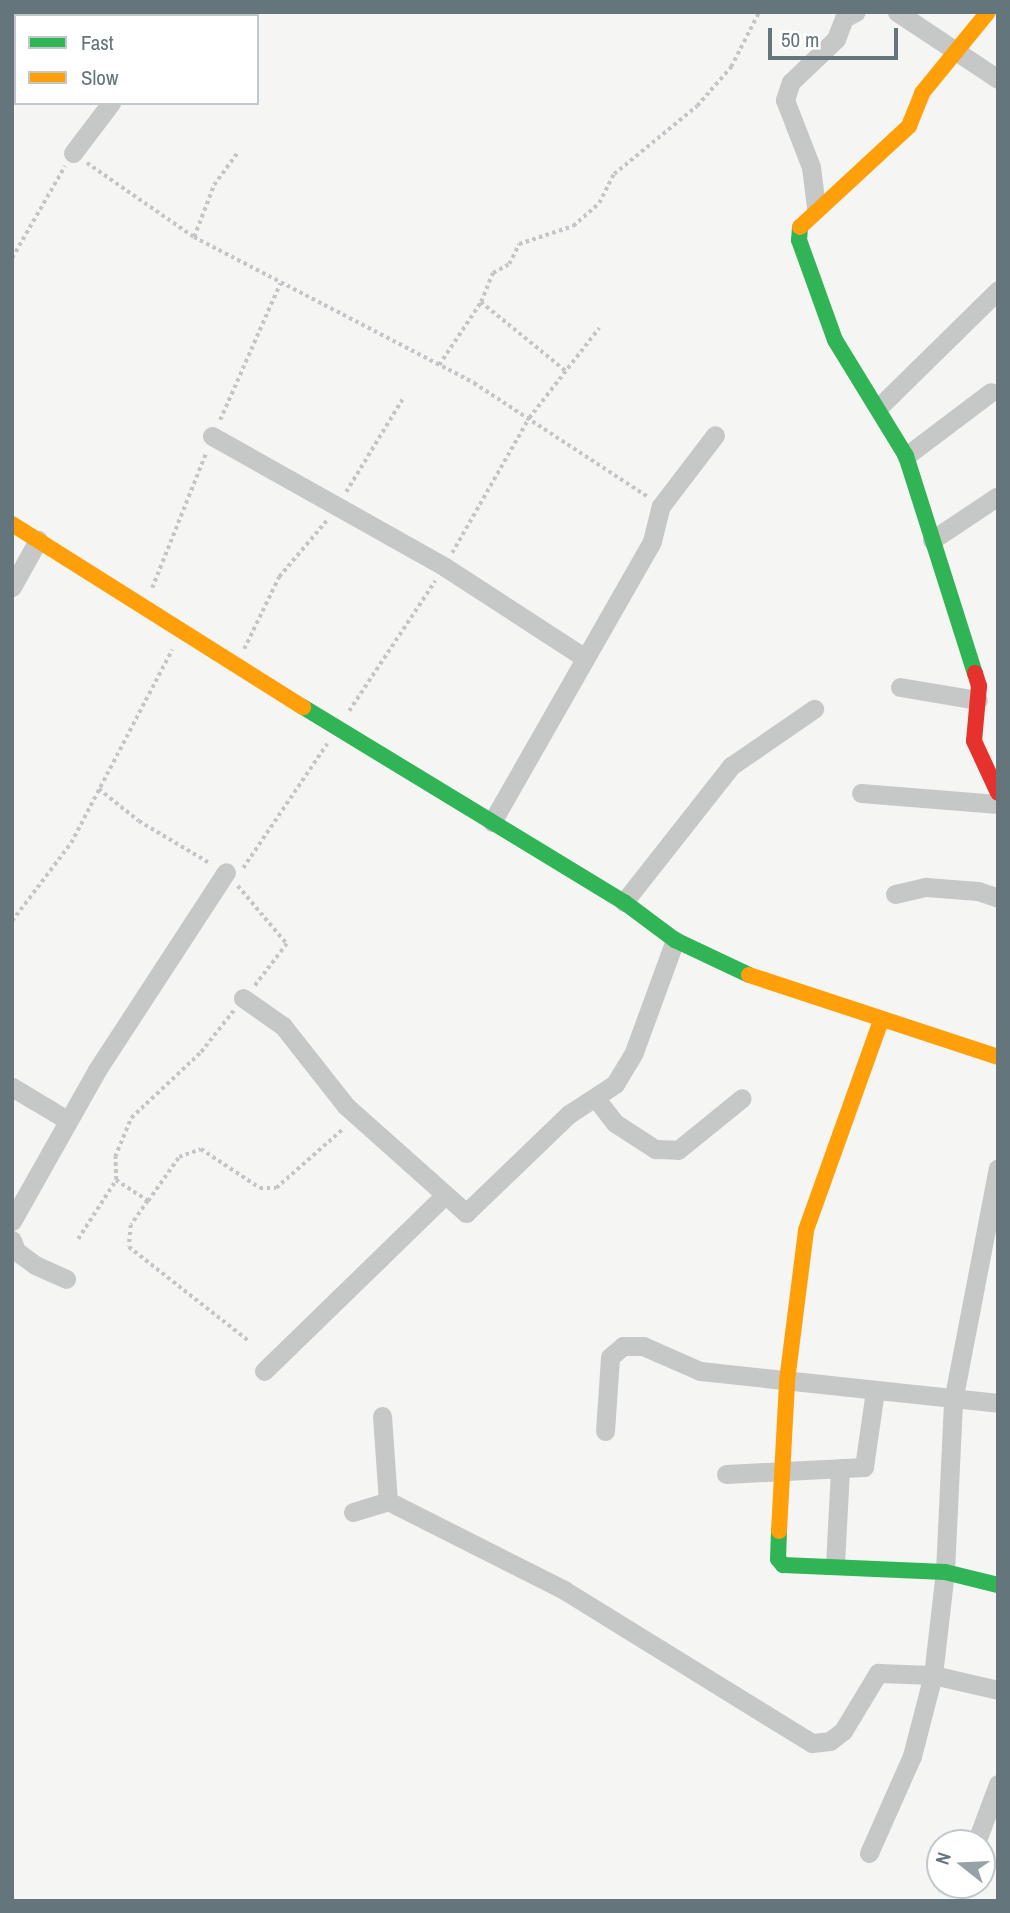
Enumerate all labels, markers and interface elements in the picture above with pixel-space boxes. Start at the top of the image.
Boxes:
legend [14,14,259,105]
scale bar [772,14,902,58]
text: 50 m [781,25,819,54]
text: Fast [81,28,114,57]
text: Slow [81,63,118,92]
north arrow [926,1829,996,1899]
text: N [929,1849,957,1867]

